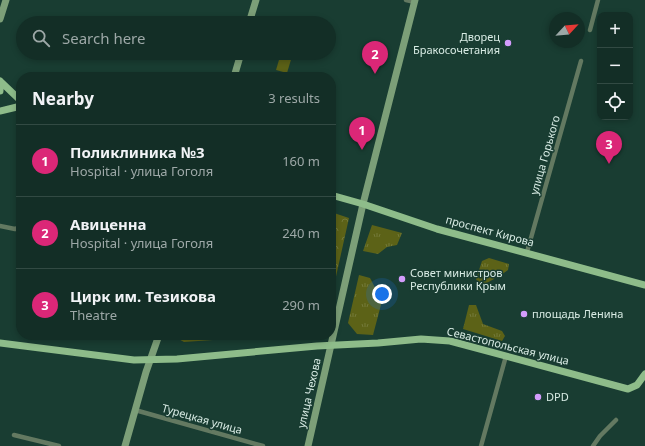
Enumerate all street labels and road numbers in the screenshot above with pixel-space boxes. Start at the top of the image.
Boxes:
street label: улица Горького [526,113,563,196]
street label: проспект Кирова [444,211,536,250]
street label: Севастопольская улица [445,323,571,368]
street label: улица Чехова [293,356,324,429]
street label: Турецкая улица [160,400,244,437]

